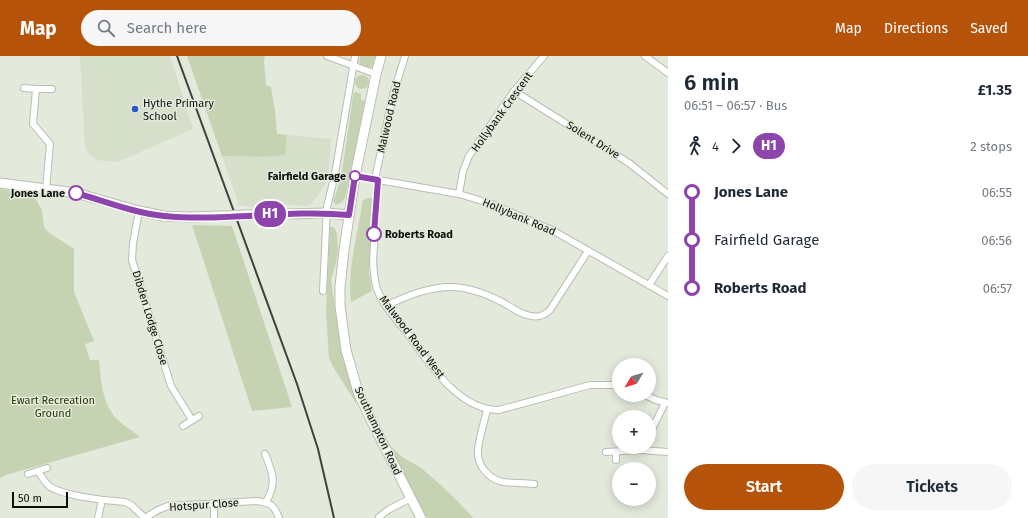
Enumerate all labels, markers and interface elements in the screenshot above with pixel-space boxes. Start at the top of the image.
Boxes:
search box [81,10,361,46]
text: Map [20,17,57,40]
icon: search [95,17,117,39]
text: Search here [127,19,207,37]
text: Map [835,20,862,37]
text: Directions [884,20,948,37]
text: Saved [970,20,1008,37]
text: 6 min [684,69,739,96]
street label: Hollybank Crescent [469,70,535,154]
street label: Malwood Road [374,80,404,154]
text: £1.35 [978,81,1012,99]
place label: Hythe Primary School [143,97,214,123]
text: 06:51 – 06:57 · Bus [684,98,787,113]
marker: Hythe Primary School [130,104,140,114]
street label: Solent Drive [564,118,622,162]
icon: walk [684,135,706,157]
icon: forward [725,135,747,157]
text: H1 [761,137,777,154]
text: 4 [712,139,719,154]
text: 2 stops [970,139,1012,154]
place label: Fairfield Garage [268,170,346,183]
marker: Fairfield Garage [349,170,361,182]
text: Jones Lane [714,183,788,201]
marker: Jones Lane [68,185,84,201]
text: 06:55 [982,185,1012,200]
place label: Jones Lane [10,187,65,200]
street label: Hollybank Road [480,196,558,238]
line badge: H1 [252,201,288,227]
text: H1 [262,205,278,222]
marker: Roberts Road [366,226,382,242]
place label: Roberts Road [385,228,453,241]
text: Fairfield Garage [714,231,819,249]
text: 06:56 [981,233,1012,248]
street label: Dibden Lodge Close [129,269,171,367]
text: Roberts Road [714,279,807,297]
text: 06:57 [983,281,1012,296]
street label: Malwood Road West [377,293,447,381]
north arrow [612,358,656,402]
map controls [612,358,656,506]
street label: Southampton Road [352,385,404,477]
park label: Ewart Recreation Ground [11,394,95,420]
button: + [612,410,656,454]
button: − [612,462,656,506]
button: Start [684,464,844,510]
button: Tickets [852,464,1012,510]
scale bar [12,490,68,509]
text: 50 m [18,492,42,505]
street label: Hotspur Close [169,496,239,514]

